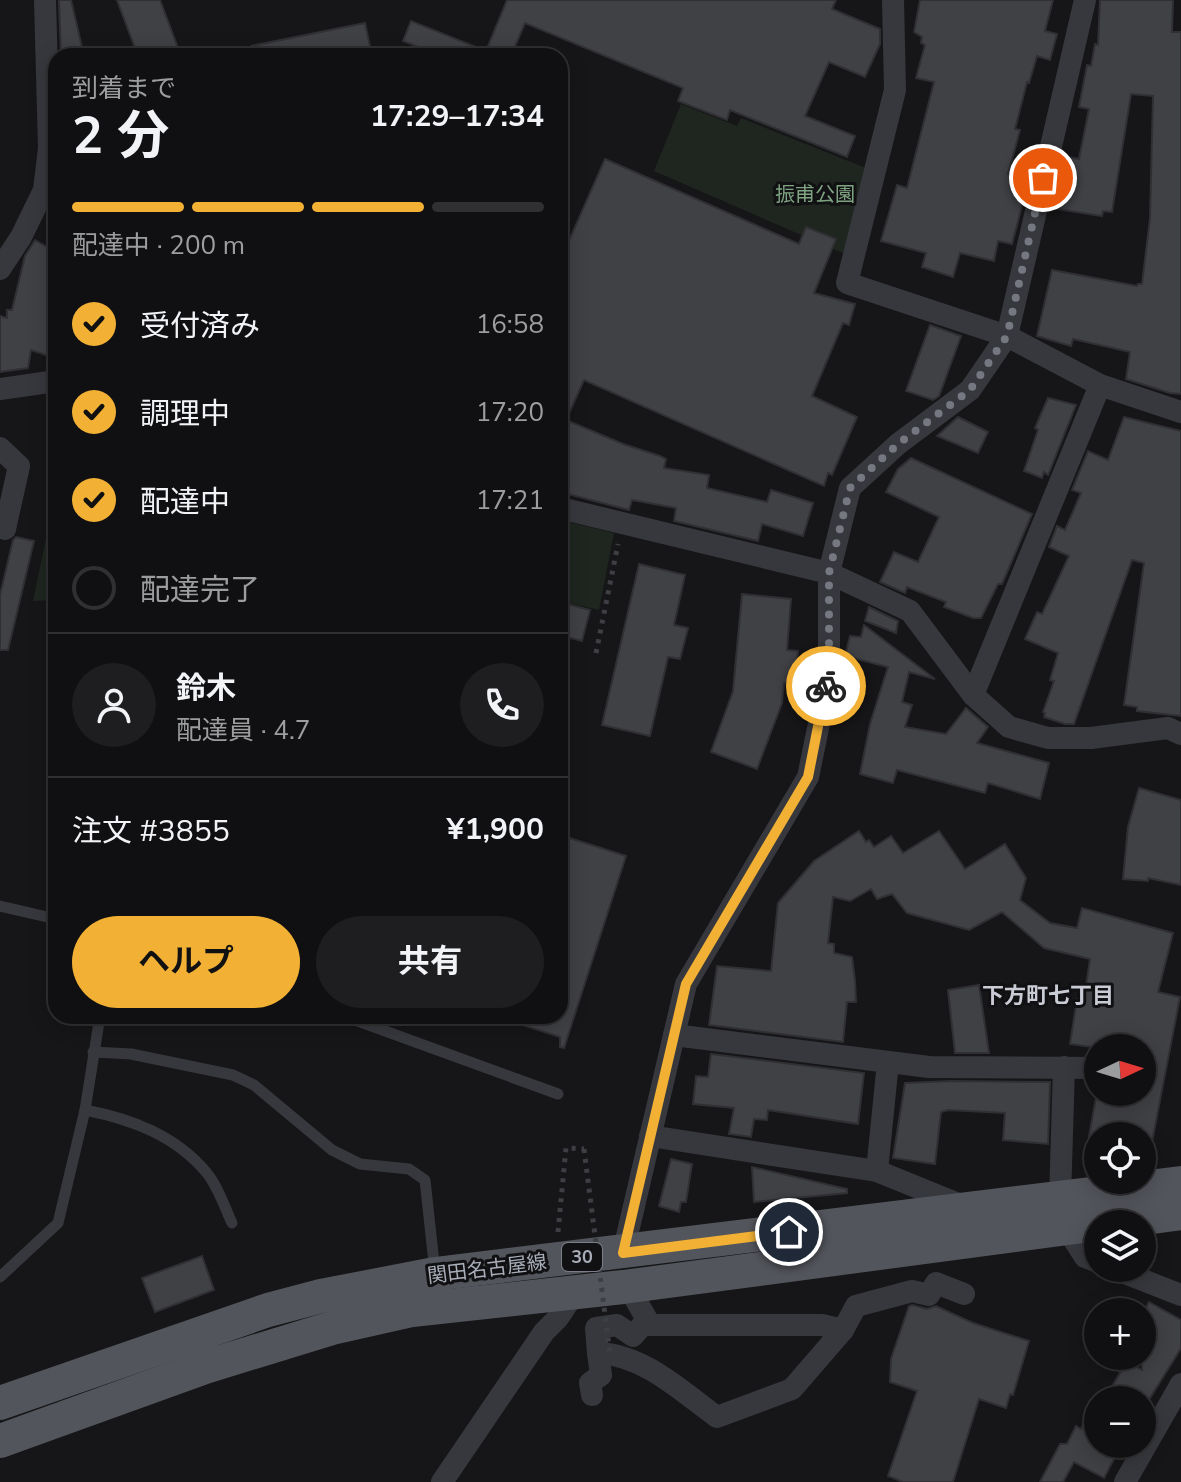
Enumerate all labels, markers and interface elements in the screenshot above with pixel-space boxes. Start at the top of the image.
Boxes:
text: 到着まで [72,71,176,106]
text: 17:29–17:34 [370,96,544,137]
text: 2 分 [72,100,169,171]
pin [1009,144,1077,212]
icon: bag [1021,156,1065,200]
park label: 振甫公園 [775,181,855,208]
text: 配達中 · 200 m [72,228,245,263]
icon: check [72,302,116,346]
text: 受付済み [140,306,260,347]
text: 16:58 [476,307,544,342]
icon: check [72,390,116,434]
text: 調理中 [140,394,230,435]
text: 17:20 [476,395,544,430]
icon: check [72,478,116,522]
text: 配達中 [140,482,230,523]
text: 17:21 [476,483,544,518]
text: 配達完了 [140,570,260,611]
courier [786,646,866,726]
button: person [72,663,156,747]
button: phone [460,663,544,747]
icon: bike [804,664,848,708]
text: 鈴木 [176,668,236,709]
text: 配達員 · 4.7 [176,713,310,748]
text: ¥1,900 [447,809,544,850]
text: 注文 #3855 [72,811,230,852]
button: ヘルプ [72,916,300,1008]
button: 共有 [316,916,544,1008]
district label: 下方町七丁目 [982,981,1114,1011]
north arrow [1084,1034,1156,1106]
map controls [1084,1034,1156,1458]
button: locate [1084,1122,1156,1194]
pin [755,1198,823,1266]
icon: home [767,1210,811,1254]
button: layers [1084,1210,1156,1282]
road number: 30 [562,1243,602,1271]
street label: 関田名古屋線 [426,1248,548,1290]
button: + [1084,1298,1156,1370]
button: − [1084,1386,1156,1458]

